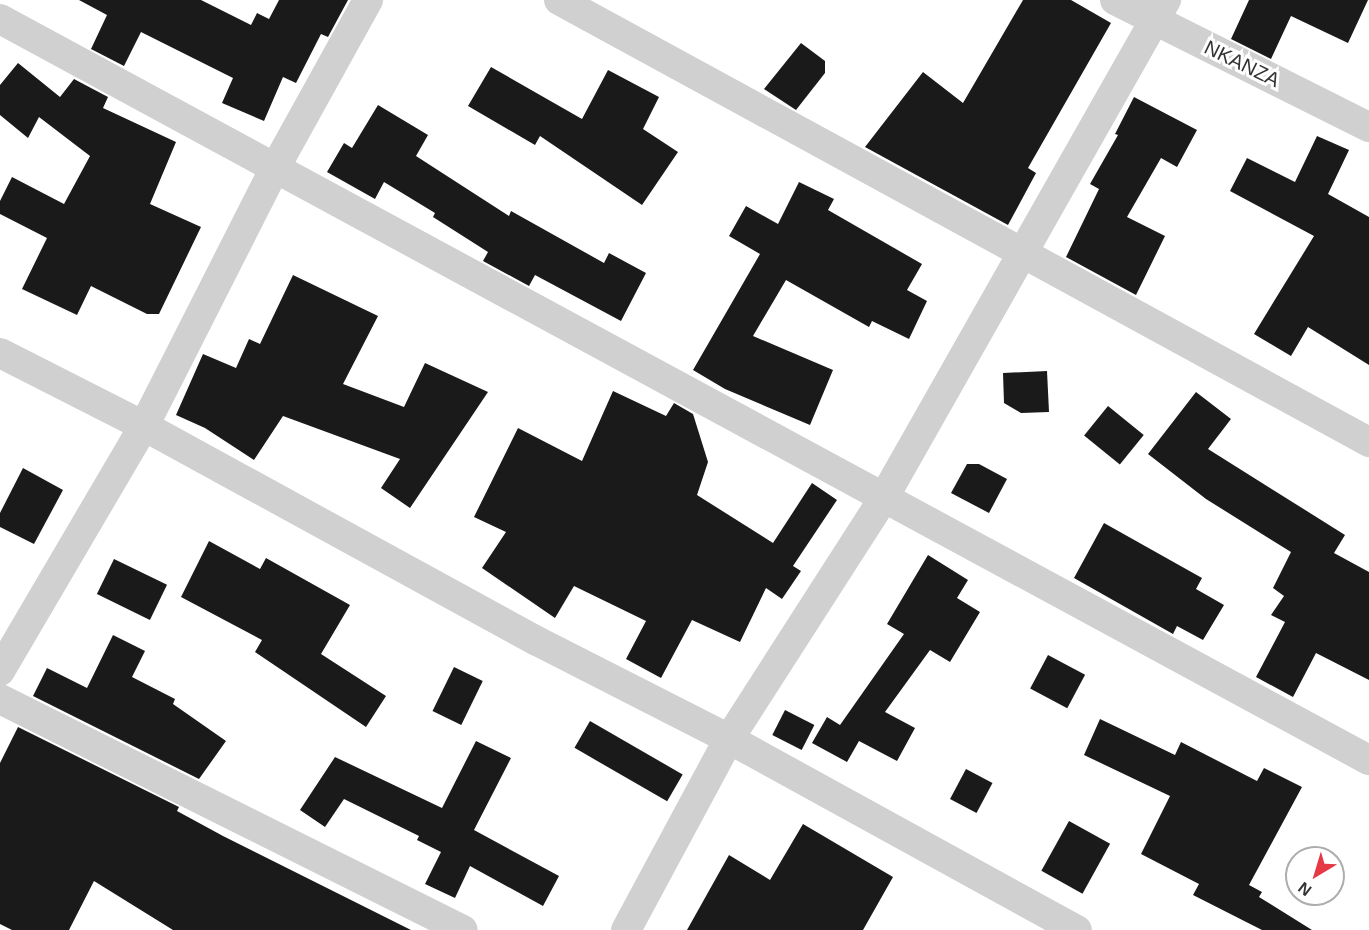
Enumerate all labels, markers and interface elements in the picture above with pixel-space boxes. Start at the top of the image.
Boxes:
street label: NKANZA [1200,35,1284,93]
north arrow [1285,846,1345,906]
text: N [1295,879,1315,899]

